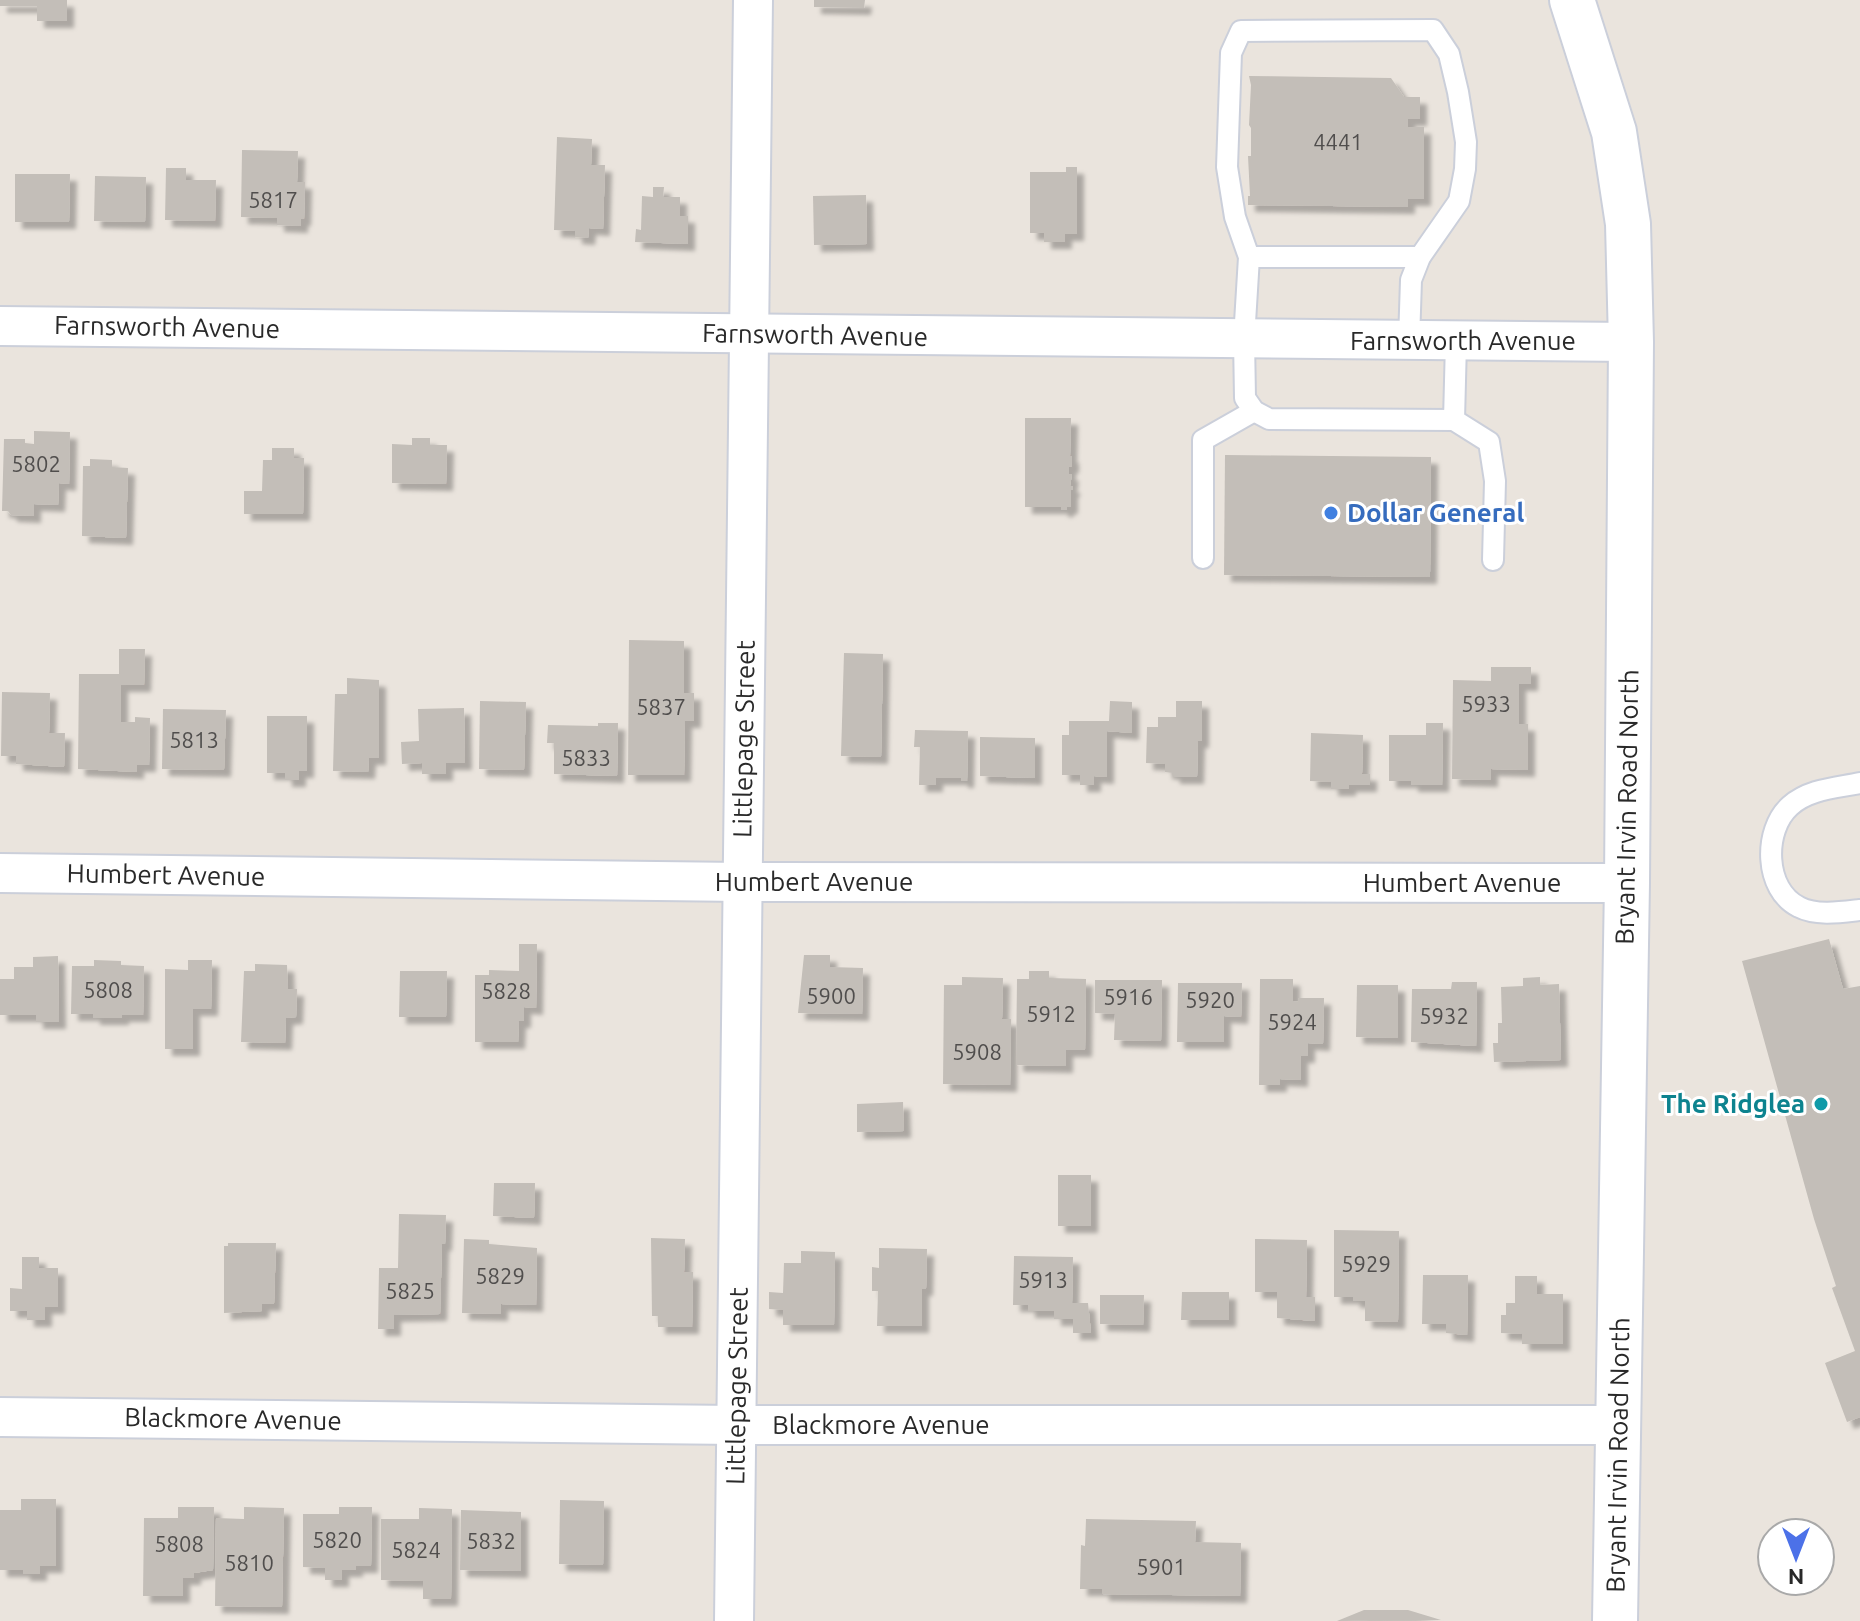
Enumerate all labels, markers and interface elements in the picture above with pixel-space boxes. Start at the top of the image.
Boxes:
house number: 4441 [1313,129,1363,154]
house number: 5817 [248,187,298,212]
street label: Farnsworth Avenue [54,310,280,343]
street label: Farnsworth Avenue [702,318,928,351]
street label: Farnsworth Avenue [1350,326,1576,355]
house number: 5802 [11,451,61,476]
place label: Dollar General [1347,498,1524,527]
marker: Dollar General [1322,504,1340,522]
street label: Littlepage Street [727,640,760,838]
street label: Bryant Irvin Road North [1610,669,1643,945]
house number: 5933 [1461,691,1511,716]
house number: 5837 [636,694,686,719]
house number: 5813 [169,727,219,752]
house number: 5833 [561,745,611,770]
street label: Humbert Avenue [66,858,266,891]
street label: Humbert Avenue [715,867,913,896]
street label: Humbert Avenue [1363,868,1561,897]
house number: 5808 [83,977,133,1002]
house number: 5828 [481,978,531,1003]
house number: 5900 [806,983,856,1008]
house number: 5916 [1103,984,1153,1009]
house number: 5920 [1185,987,1235,1012]
house number: 5912 [1026,1001,1076,1026]
house number: 5932 [1419,1003,1469,1028]
house number: 5924 [1267,1009,1317,1034]
house number: 5908 [952,1039,1002,1064]
place label: The Ridglea [1661,1089,1805,1118]
marker: The Ridglea [1812,1095,1830,1113]
house number: 5929 [1341,1251,1391,1276]
house number: 5829 [475,1263,525,1288]
house number: 5913 [1018,1267,1068,1292]
house number: 5825 [385,1278,435,1303]
street label: Littlepage Street [720,1287,753,1485]
street label: Bryant Irvin Road North [1601,1317,1634,1593]
street label: Blackmore Avenue [124,1402,342,1435]
street label: Blackmore Avenue [772,1410,990,1439]
north arrow [1756,1517,1836,1597]
house number: 5820 [312,1527,362,1552]
house number: 5832 [466,1528,516,1553]
house number: 5808 [154,1531,204,1556]
house number: 5824 [391,1537,441,1562]
house number: 5810 [224,1550,274,1575]
house number: 5901 [1136,1554,1186,1579]
text: N [1788,1565,1804,1590]

